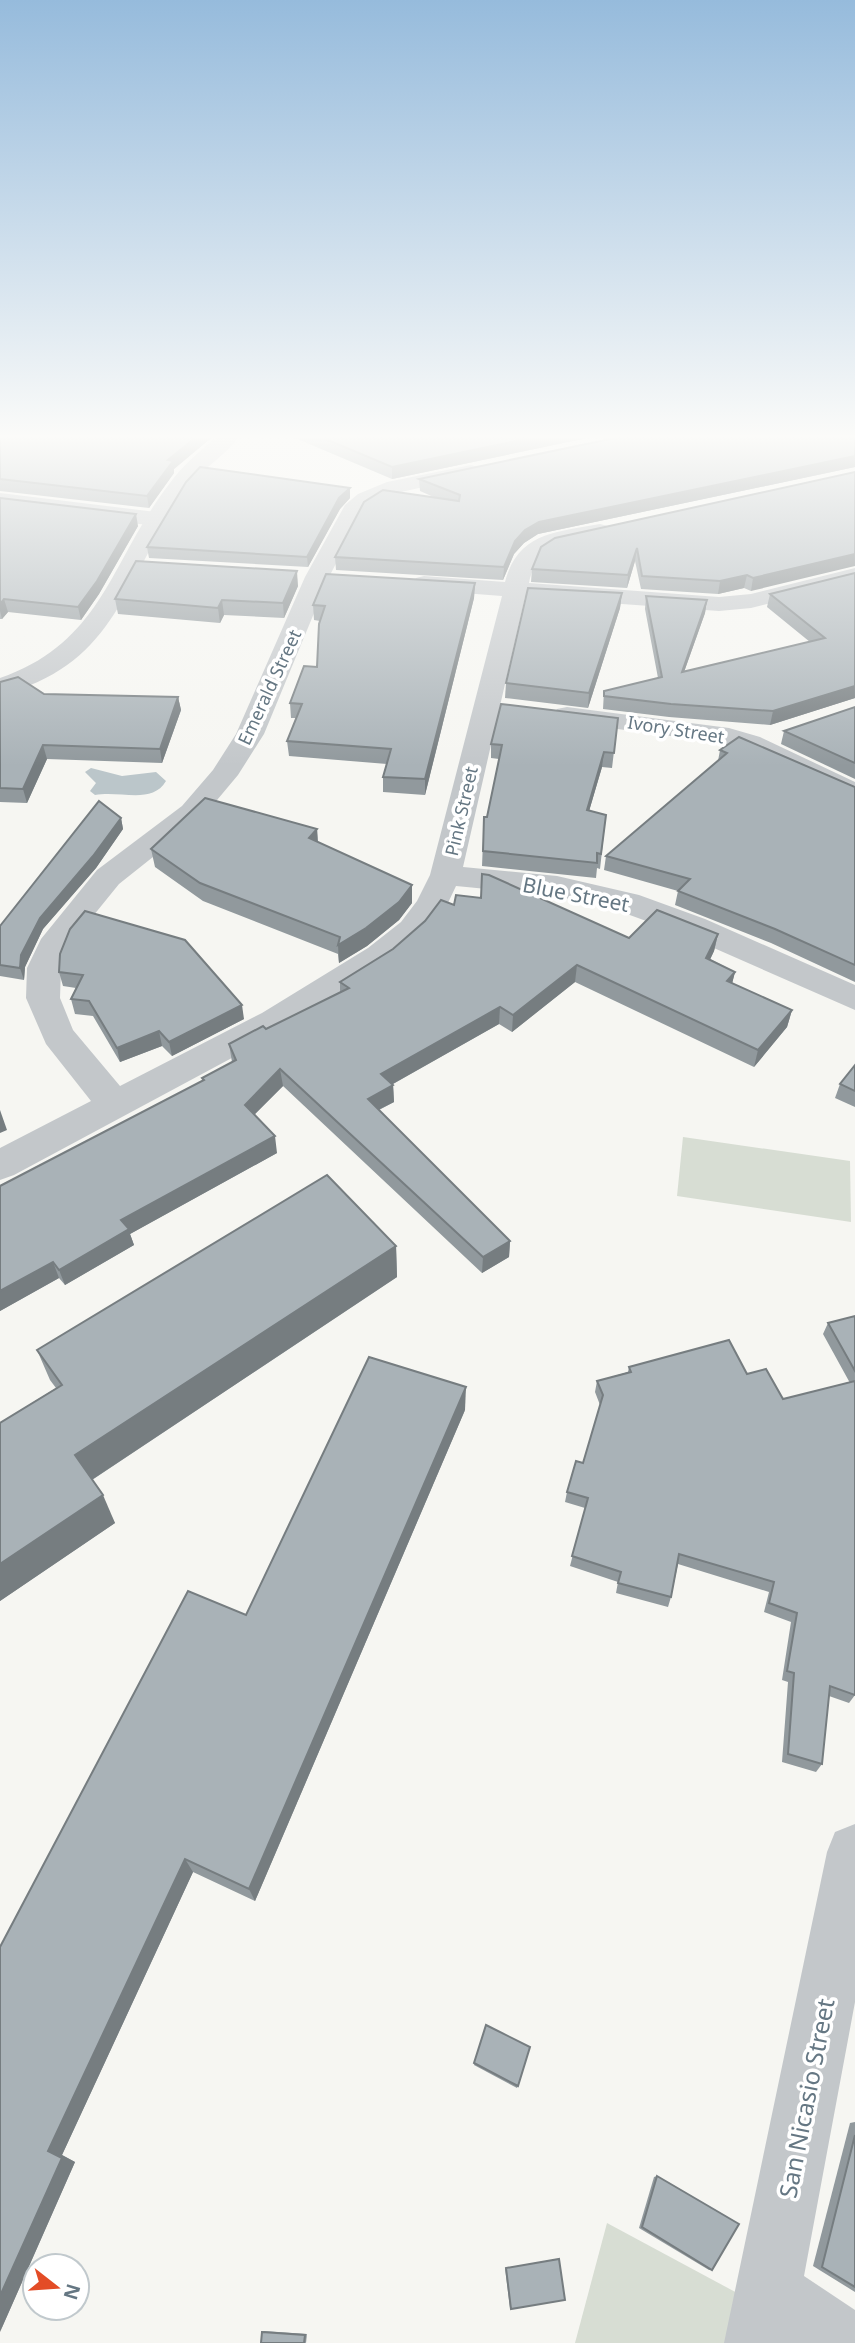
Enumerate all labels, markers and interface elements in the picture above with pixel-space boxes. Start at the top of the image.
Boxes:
street label: Emerald Street [232,625,306,749]
street label: Ivory Street [626,710,727,749]
street label: Pink Street [439,763,483,858]
street label: Blue Street [520,870,632,918]
street label: San Nicasio Street [770,1995,842,2201]
north arrow [21,2252,91,2322]
text: N [58,2281,87,2303]

